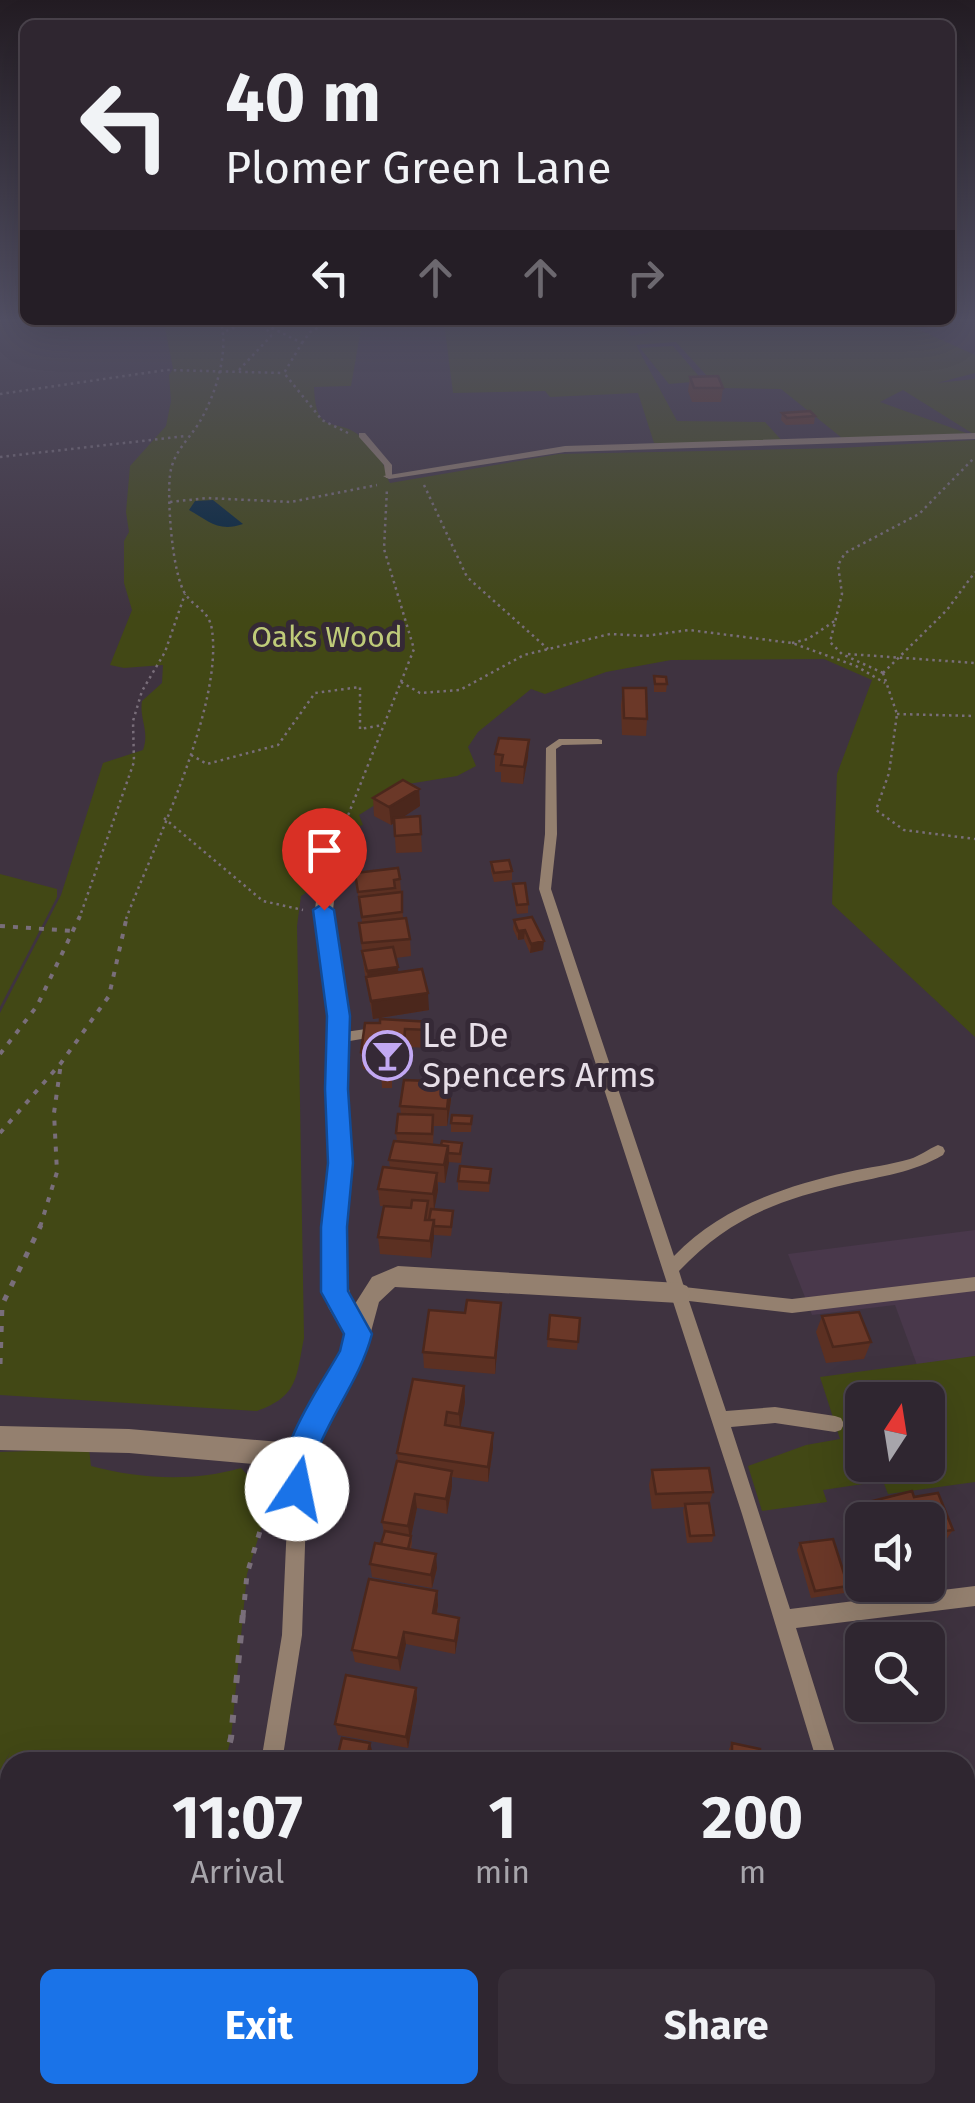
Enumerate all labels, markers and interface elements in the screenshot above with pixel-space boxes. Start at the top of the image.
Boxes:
text: 40 m [225,56,381,140]
icon: left [60,60,190,190]
text: Plomer Green Lane [225,141,611,195]
icon: left [303,250,358,305]
icon: ahead [408,250,463,305]
icon: ahead [513,250,568,305]
icon: right [618,250,673,305]
park label: Oaks Wood [251,619,403,655]
pin [282,808,367,911]
icon: arrive [297,823,352,878]
place label: Le De Spencers Arms [422,1014,655,1096]
bar icon: Le De Spencers Arms [361,1029,413,1081]
north arrow [845,1382,945,1482]
map controls [845,1382,945,1722]
position arrow [245,1437,349,1541]
button: sound [845,1502,945,1602]
button: search [845,1622,945,1722]
text: 11:07 [172,1782,303,1854]
text: 1 [488,1782,516,1854]
text: 200 [702,1782,803,1854]
text: Arrival [191,1853,284,1891]
text: min [475,1853,530,1891]
text: m [739,1853,766,1891]
button: Exit [40,1969,478,2084]
button: Share [498,1969,935,2084]

